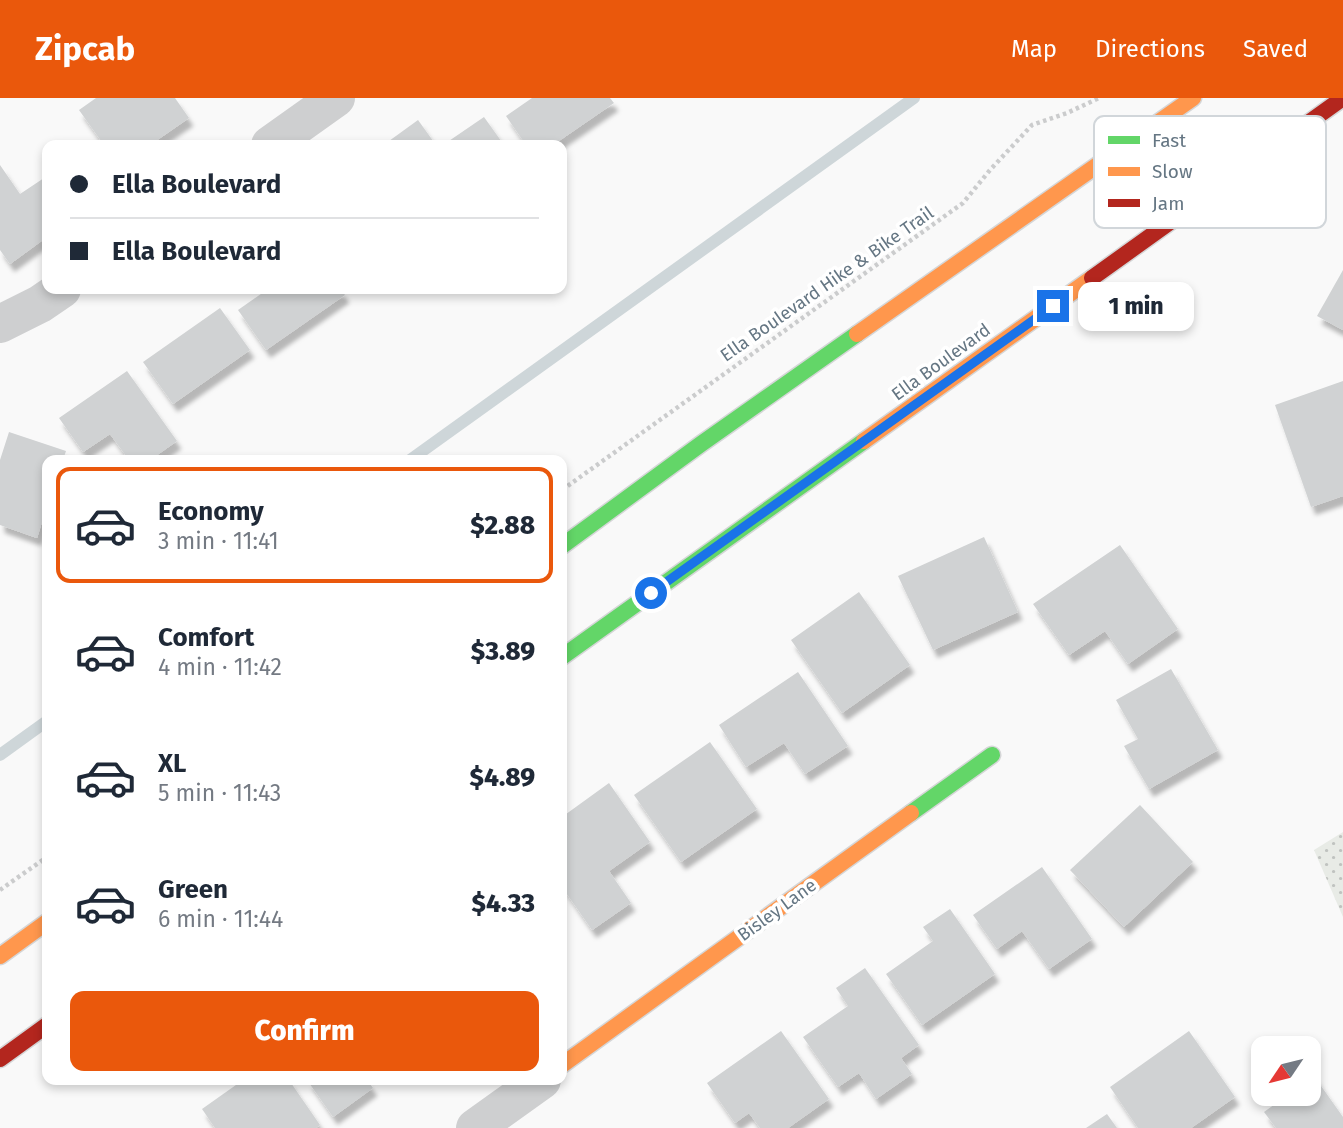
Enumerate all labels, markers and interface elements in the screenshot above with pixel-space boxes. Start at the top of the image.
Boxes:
text: Zipcab [35,29,135,69]
text: Map [1011,35,1057,63]
text: Directions [1095,35,1205,63]
text: Saved [1243,35,1308,63]
legend [1094,116,1326,228]
text: Fast [1152,129,1186,152]
text: Slow [1152,160,1193,183]
text: Ella Boulevard [112,169,281,200]
text: Jam [1152,192,1184,215]
street label: Ella Boulevard Hike & Bike Trail [716,202,938,366]
text: Ella Boulevard [112,236,281,267]
callout: 1 min [1078,282,1193,330]
route end [1037,290,1069,322]
text: 1 min [1108,292,1164,320]
street label: Ella Boulevard [887,319,995,405]
icon: car [74,494,137,557]
text: Economy [158,496,264,527]
text: $2.88 [470,510,535,541]
text: 3 min · 11:41 [158,527,279,555]
route start [635,577,667,609]
icon: car [74,620,137,683]
text: Comfort [158,622,254,653]
text: $3.89 [471,636,535,667]
text: 4 min · 11:42 [158,653,282,681]
icon: car [74,746,137,809]
text: XL [158,748,186,779]
text: $4.89 [470,762,535,793]
text: 5 min · 11:43 [158,779,281,807]
icon: car [74,872,137,935]
text: Green [158,874,228,905]
street label: Bisley Lane [733,874,821,946]
text: $4.33 [472,888,535,919]
text: 6 min · 11:44 [158,905,283,933]
button: Confirm [70,991,539,1071]
north arrow [1251,1036,1321,1106]
map controls [1251,1036,1321,1106]

